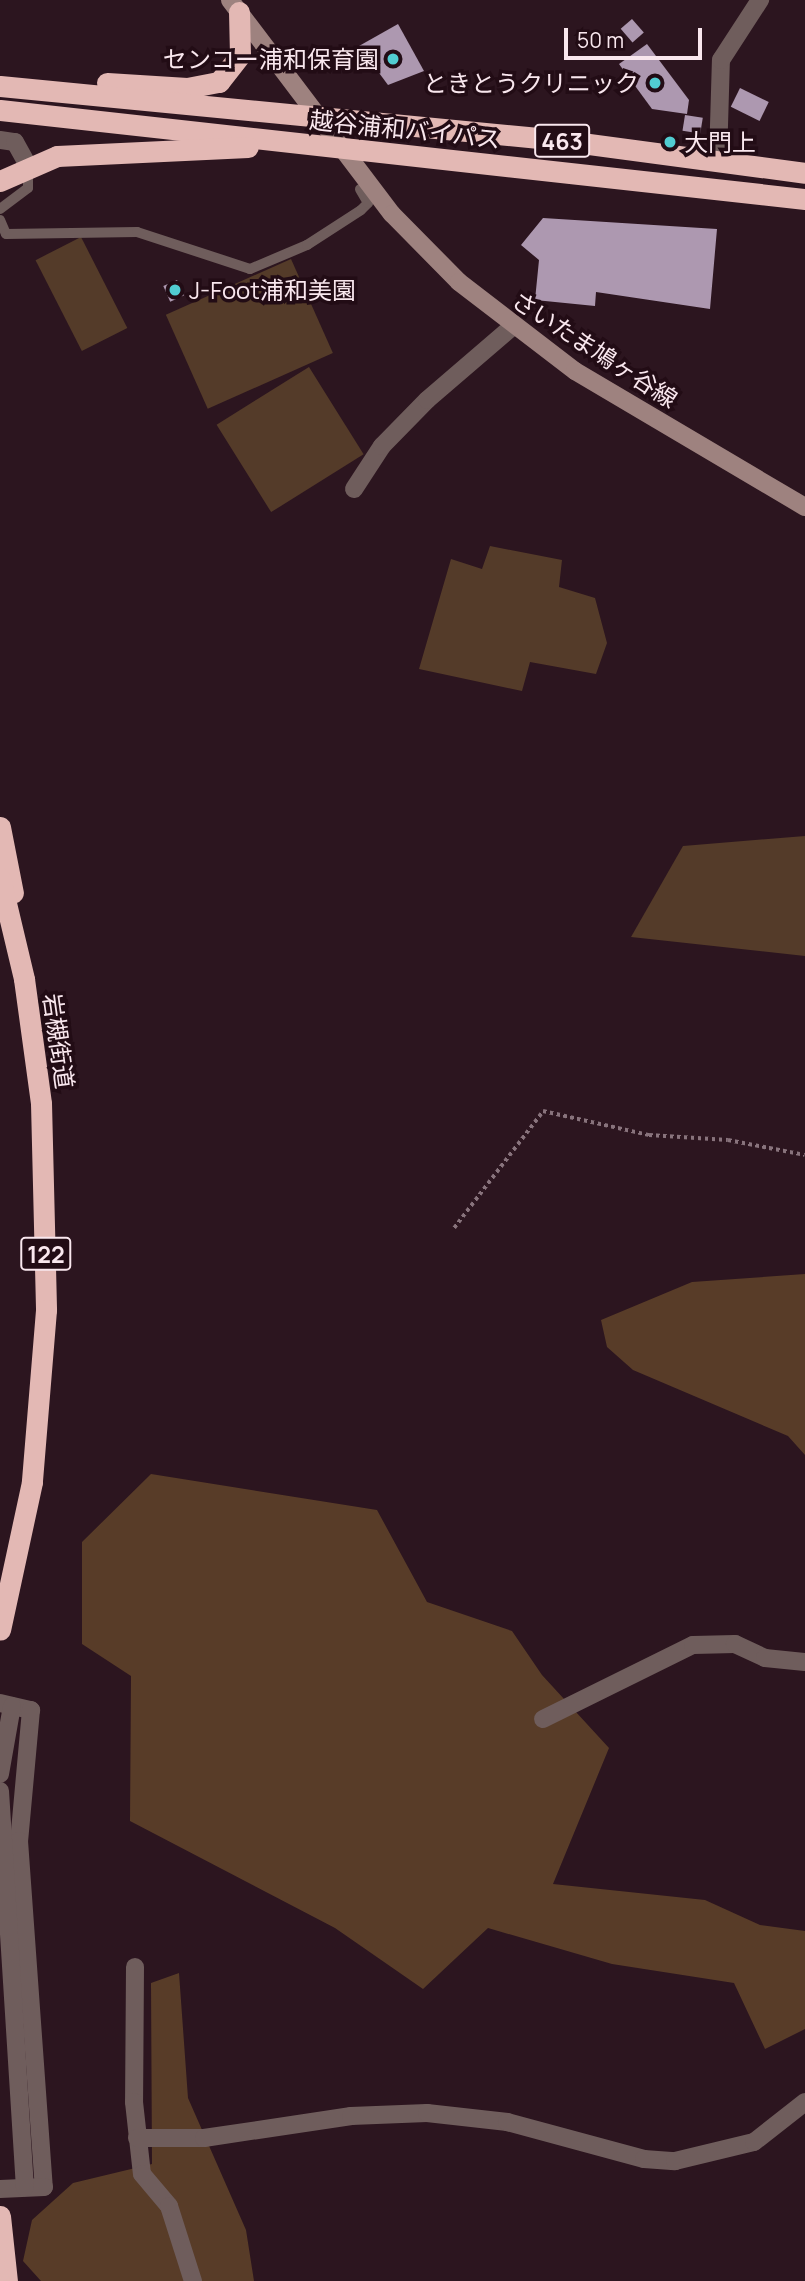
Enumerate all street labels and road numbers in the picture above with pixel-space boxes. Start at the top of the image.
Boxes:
street label: 越谷浦和バイパス [308,105,502,153]
road number: 463 [534,122,590,160]
street label: さいたま鳩ヶ谷線 [507,285,683,413]
street label: 岩槻街道 [38,991,80,1091]
road number: 122 [20,1234,72,1274]

